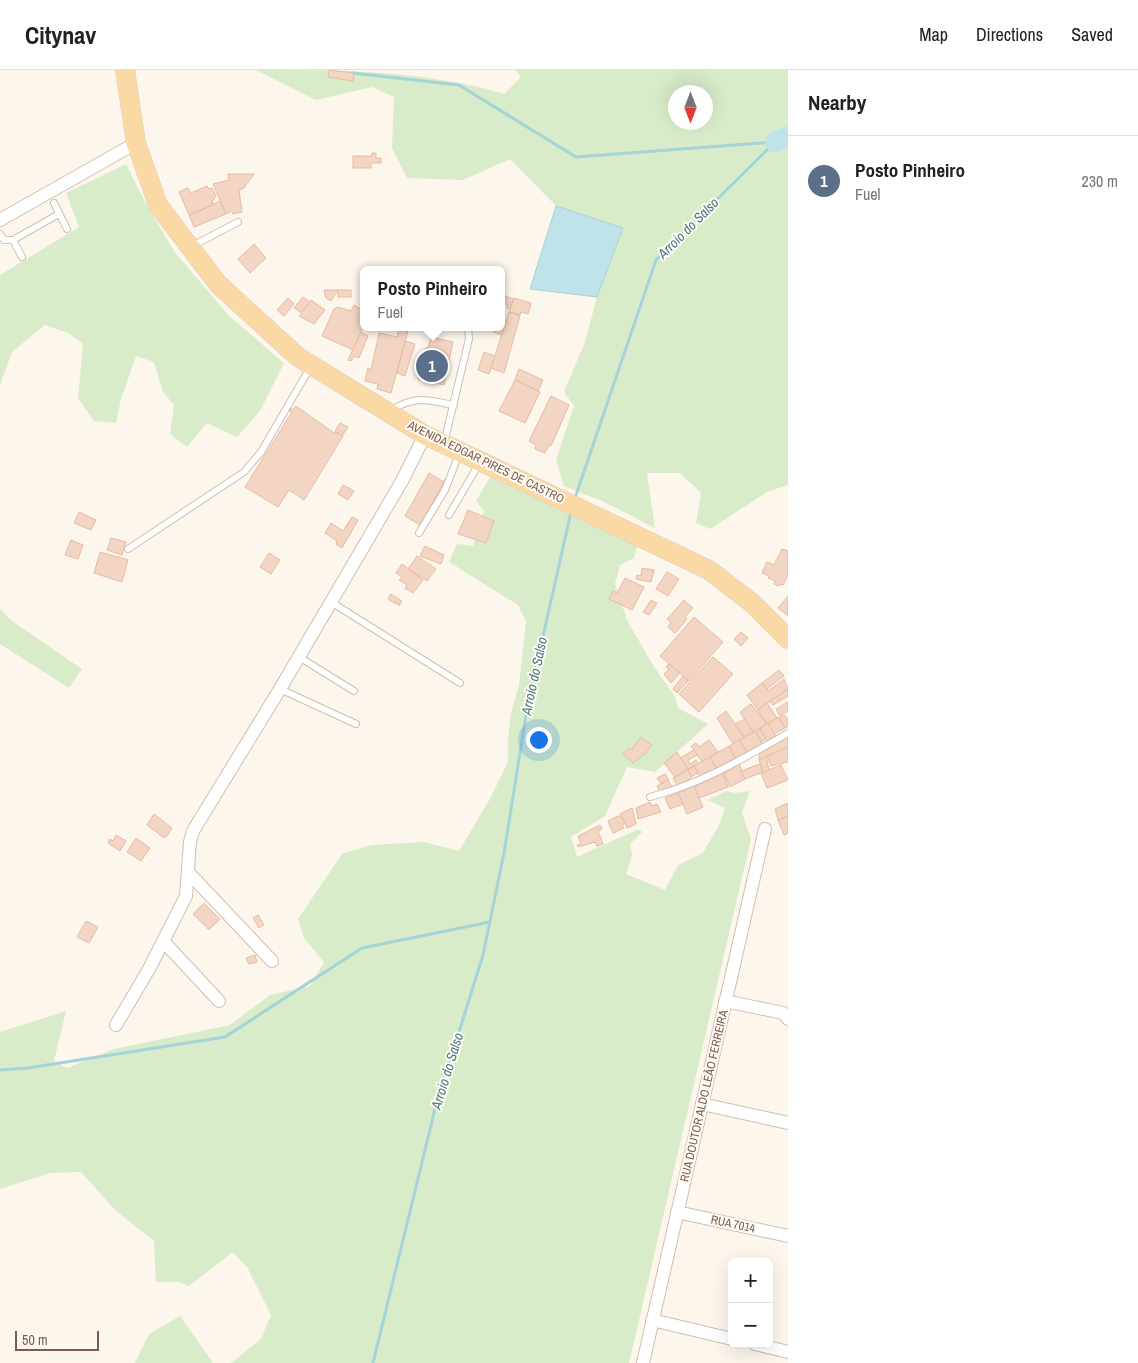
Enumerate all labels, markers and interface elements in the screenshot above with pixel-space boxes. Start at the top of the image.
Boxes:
text: Citynav [25,19,96,51]
text: Map [919,22,948,47]
text: Directions [976,22,1043,47]
text: Saved [1071,22,1113,47]
north arrow [668,85,713,130]
text: Nearby [808,88,866,117]
text: Posto Pinheiro [855,157,965,183]
text: 1 [820,170,828,192]
text: 230 m [1082,170,1118,192]
text: Fuel [855,183,881,205]
water label: Arroio do Salso [653,194,722,263]
popup [360,266,505,331]
text: Posto Pinheiro [378,275,487,301]
text: Fuel [378,301,403,323]
pin: 1 [416,347,448,385]
street label: AVENIDA EDGAR PIRES DE CASTRO [404,417,567,507]
water label: Arroio do Salso [517,635,551,718]
your location [526,727,552,753]
street label: RUA DOUTOR ALDO LEÃO FERREIRA [676,1008,732,1184]
water label: Arroio do Salso [427,1031,467,1112]
street label: RUA 7014 [709,1212,757,1237]
map controls [728,1258,773,1348]
button: + [728,1258,773,1303]
button: − [728,1303,773,1348]
scale bar [15,1328,99,1351]
text: 50 m [22,1331,48,1349]

